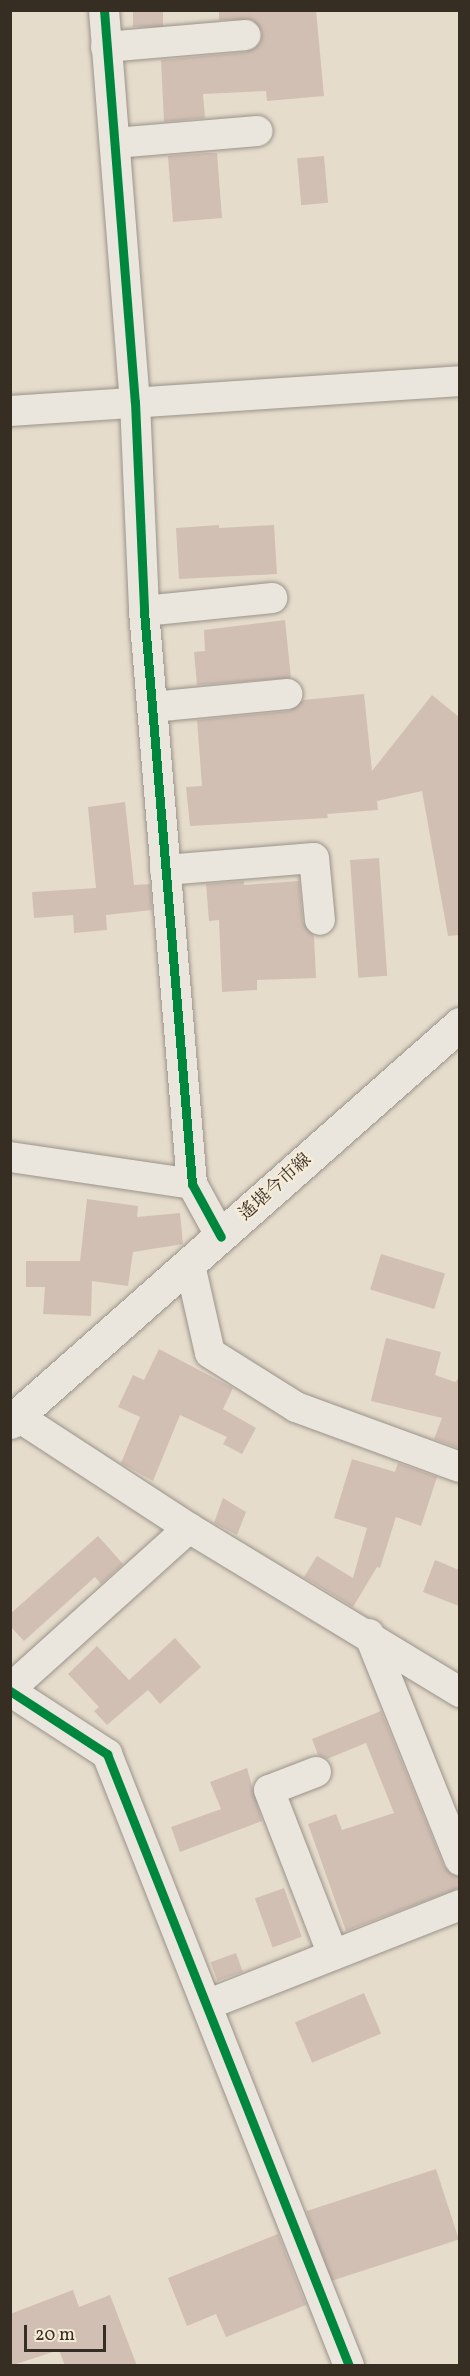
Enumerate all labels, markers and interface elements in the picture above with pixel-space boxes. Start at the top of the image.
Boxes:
street label: 遙堪今市線 [235,1150,317,1226]
scale bar [27,2313,110,2351]
text: 20 m [35,2323,75,2348]

